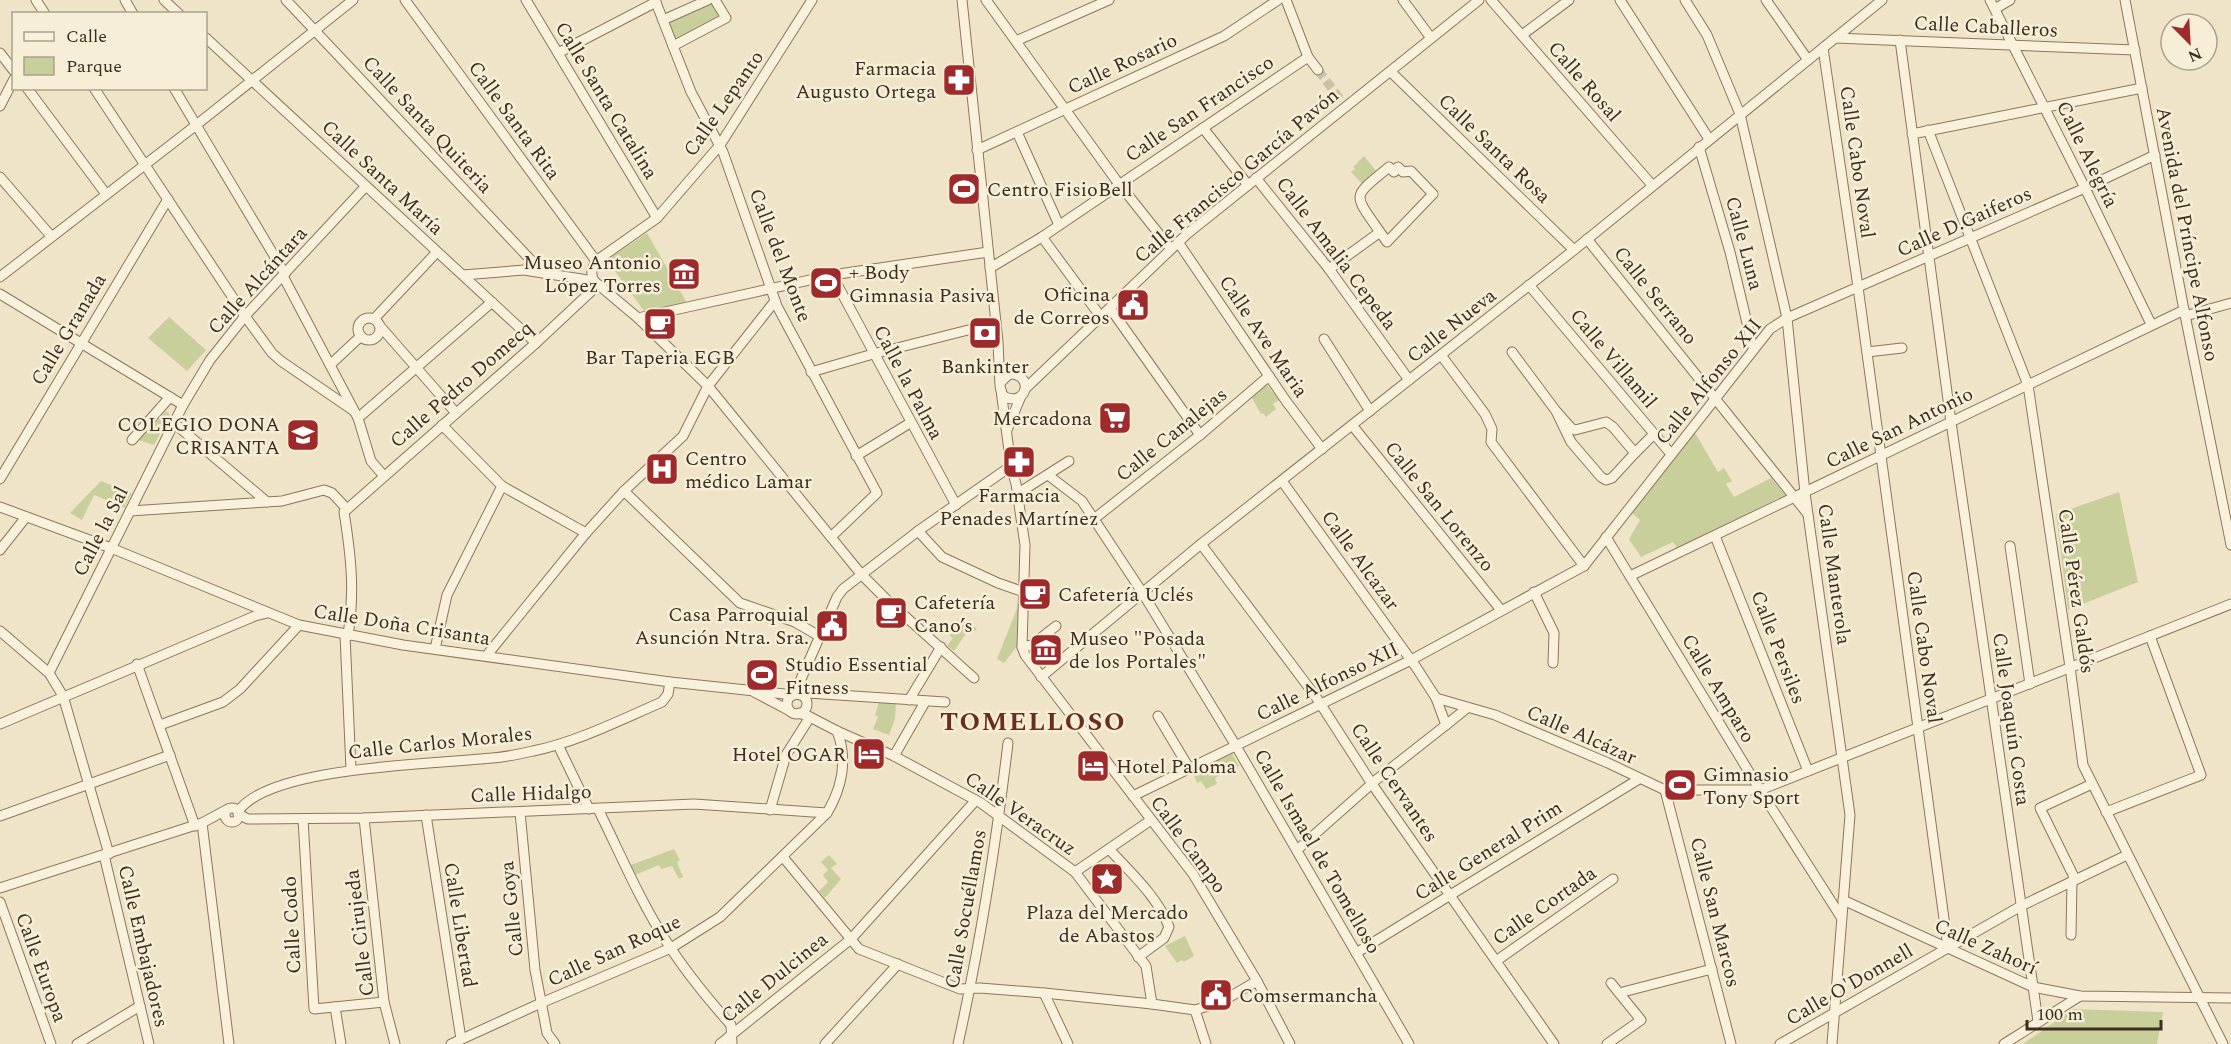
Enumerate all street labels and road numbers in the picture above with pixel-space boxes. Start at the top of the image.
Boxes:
street label: Calle Caballeros [1913,8,2059,46]
street label: Calle Santa Catalina [547,16,665,185]
street label: Calle Rosario [1063,25,1182,102]
street label: Calle Rosal [1540,35,1628,129]
street label: Calle Lepanto [676,44,772,163]
street label: Calle San Francisco [1119,48,1280,170]
street label: Calle Santa Quiteria [355,49,500,201]
street label: Calle Santa Rita [461,55,568,187]
street label: Calle Francisco García Pavón [1128,81,1346,271]
street label: Calle Cabo Noval [1831,84,1883,240]
street label: Calle Santa Rosa [1431,87,1558,211]
street label: Calle Alegría [2048,96,2126,213]
street label: Avenida del Príncipe Alfonso [2148,104,2226,364]
street label: Calle Santa María [314,113,450,243]
street label: Calle Amalia Cepeda [1268,170,1404,337]
street label: Calle D.Gaiferos [1892,179,2037,265]
street label: Calle del Monte [741,184,819,326]
street label: Calle Luna [1717,193,1771,294]
street label: Calle Alcántara [201,220,315,342]
street label: Calle Serrano [1606,240,1705,352]
street label: Calle Granada [23,268,114,391]
street label: Calle Ave Maria [1211,269,1315,404]
street label: Calle Nueva [1400,281,1503,371]
street label: Calle Villamil [1562,302,1664,415]
street label: Calle Alfonso XII [1648,312,1769,451]
street label: Calle Pedro Domecq [383,314,540,456]
street label: Calle la Palma [865,320,951,445]
street label: Calle San Antonio [1820,379,1978,477]
street label: Calle Canalejas [1109,380,1234,489]
street label: Calle San Lorenzo [1377,435,1502,579]
street label: Calle la Sal [65,481,136,582]
street label: Calle Manterola [1809,502,1859,647]
street label: Calle Alcazar [1313,504,1407,617]
street label: Calle Pérez Galdós [2050,507,2102,676]
street label: Calle Cabo Noval [1898,569,1950,725]
street label: Calle Persiles [1743,586,1814,709]
street label: Calle Doña Crisanta [311,596,493,654]
street label: Calle Amparo [1674,628,1763,749]
street label: Calle Joaquín Costa [1984,631,2038,808]
street label: Calle Alfonso XII [1251,634,1404,729]
street label: Calle Alcázar [1522,697,1642,773]
street label: Calle Cervantes [1343,716,1446,849]
street label: Calle Carlos Morales [346,718,534,768]
street label: Calle Ismael de Tomelloso [1246,743,1388,960]
street label: Calle Veracruz [958,764,1082,864]
street label: Calle Hidalgo [470,777,592,811]
street label: Calle Campo [1142,789,1234,900]
street label: Calle General Prim [1409,793,1568,909]
street label: Calle Socuéllamos [937,827,995,991]
street label: Calle San Marcos [1682,834,1748,991]
street label: Calle Goya [492,859,532,958]
street label: Calle Cortada [1486,859,1603,953]
street label: Calle Libertad [435,860,485,990]
street label: Calle Embajadores [110,862,176,1031]
street label: Calle Cirujeda [337,868,383,998]
street label: Calle Codo [274,875,310,975]
street label: Calle San Roque [543,907,686,995]
street label: Calle Europa [7,908,75,1027]
street label: Calle Zahorí [1929,911,2043,983]
street label: Calle Dulcinea [715,925,835,1030]
street label: Calle O'Donnell [1780,936,1919,1034]

